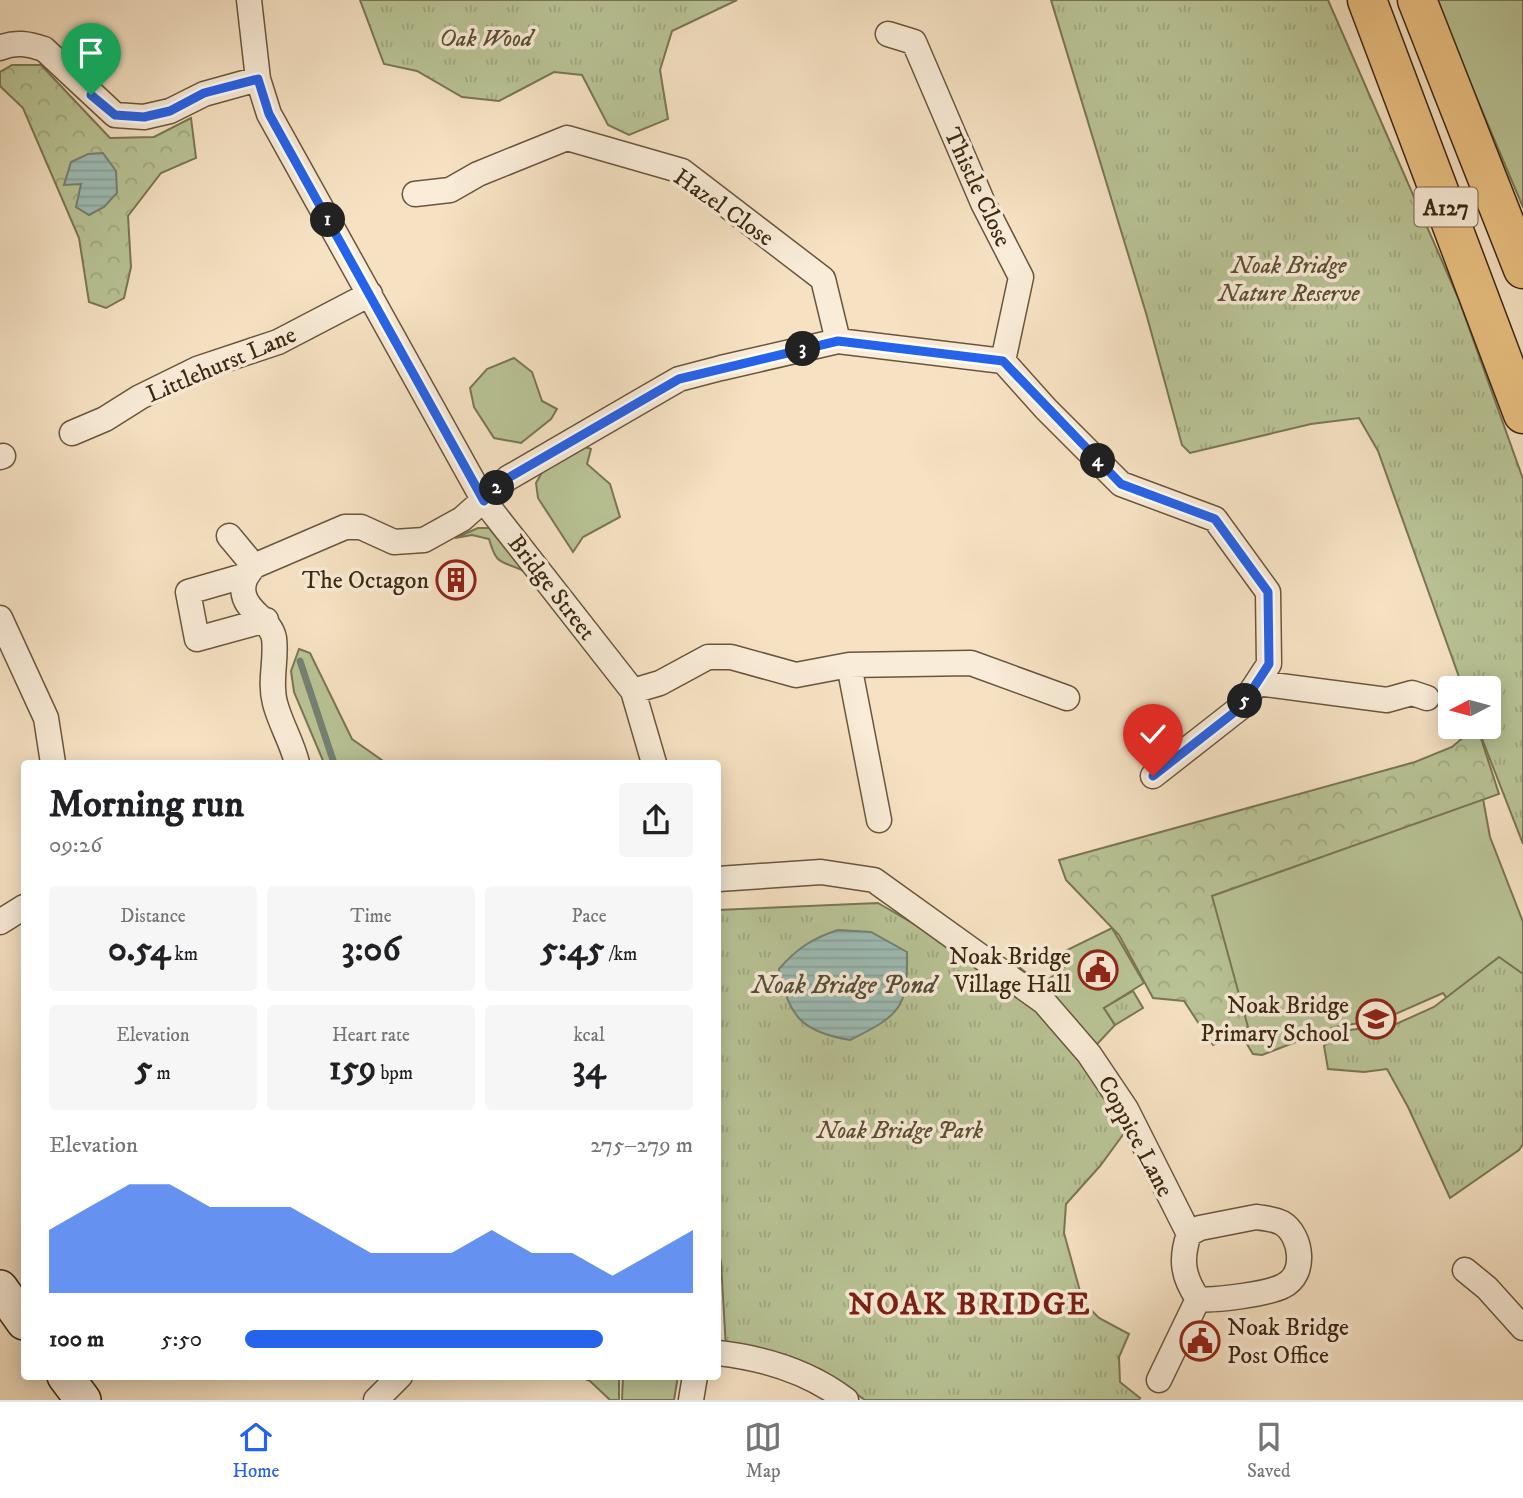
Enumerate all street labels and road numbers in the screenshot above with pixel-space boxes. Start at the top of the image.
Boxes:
street label: Thistle Close [937,123,1018,252]
street label: Hazel Close [667,162,779,253]
road number: A127 [1414,188,1478,227]
street label: Littlehurst Lane [142,320,301,410]
street label: Bridge Street [501,529,602,647]
street label: Coppice Lane [1091,1071,1180,1202]

